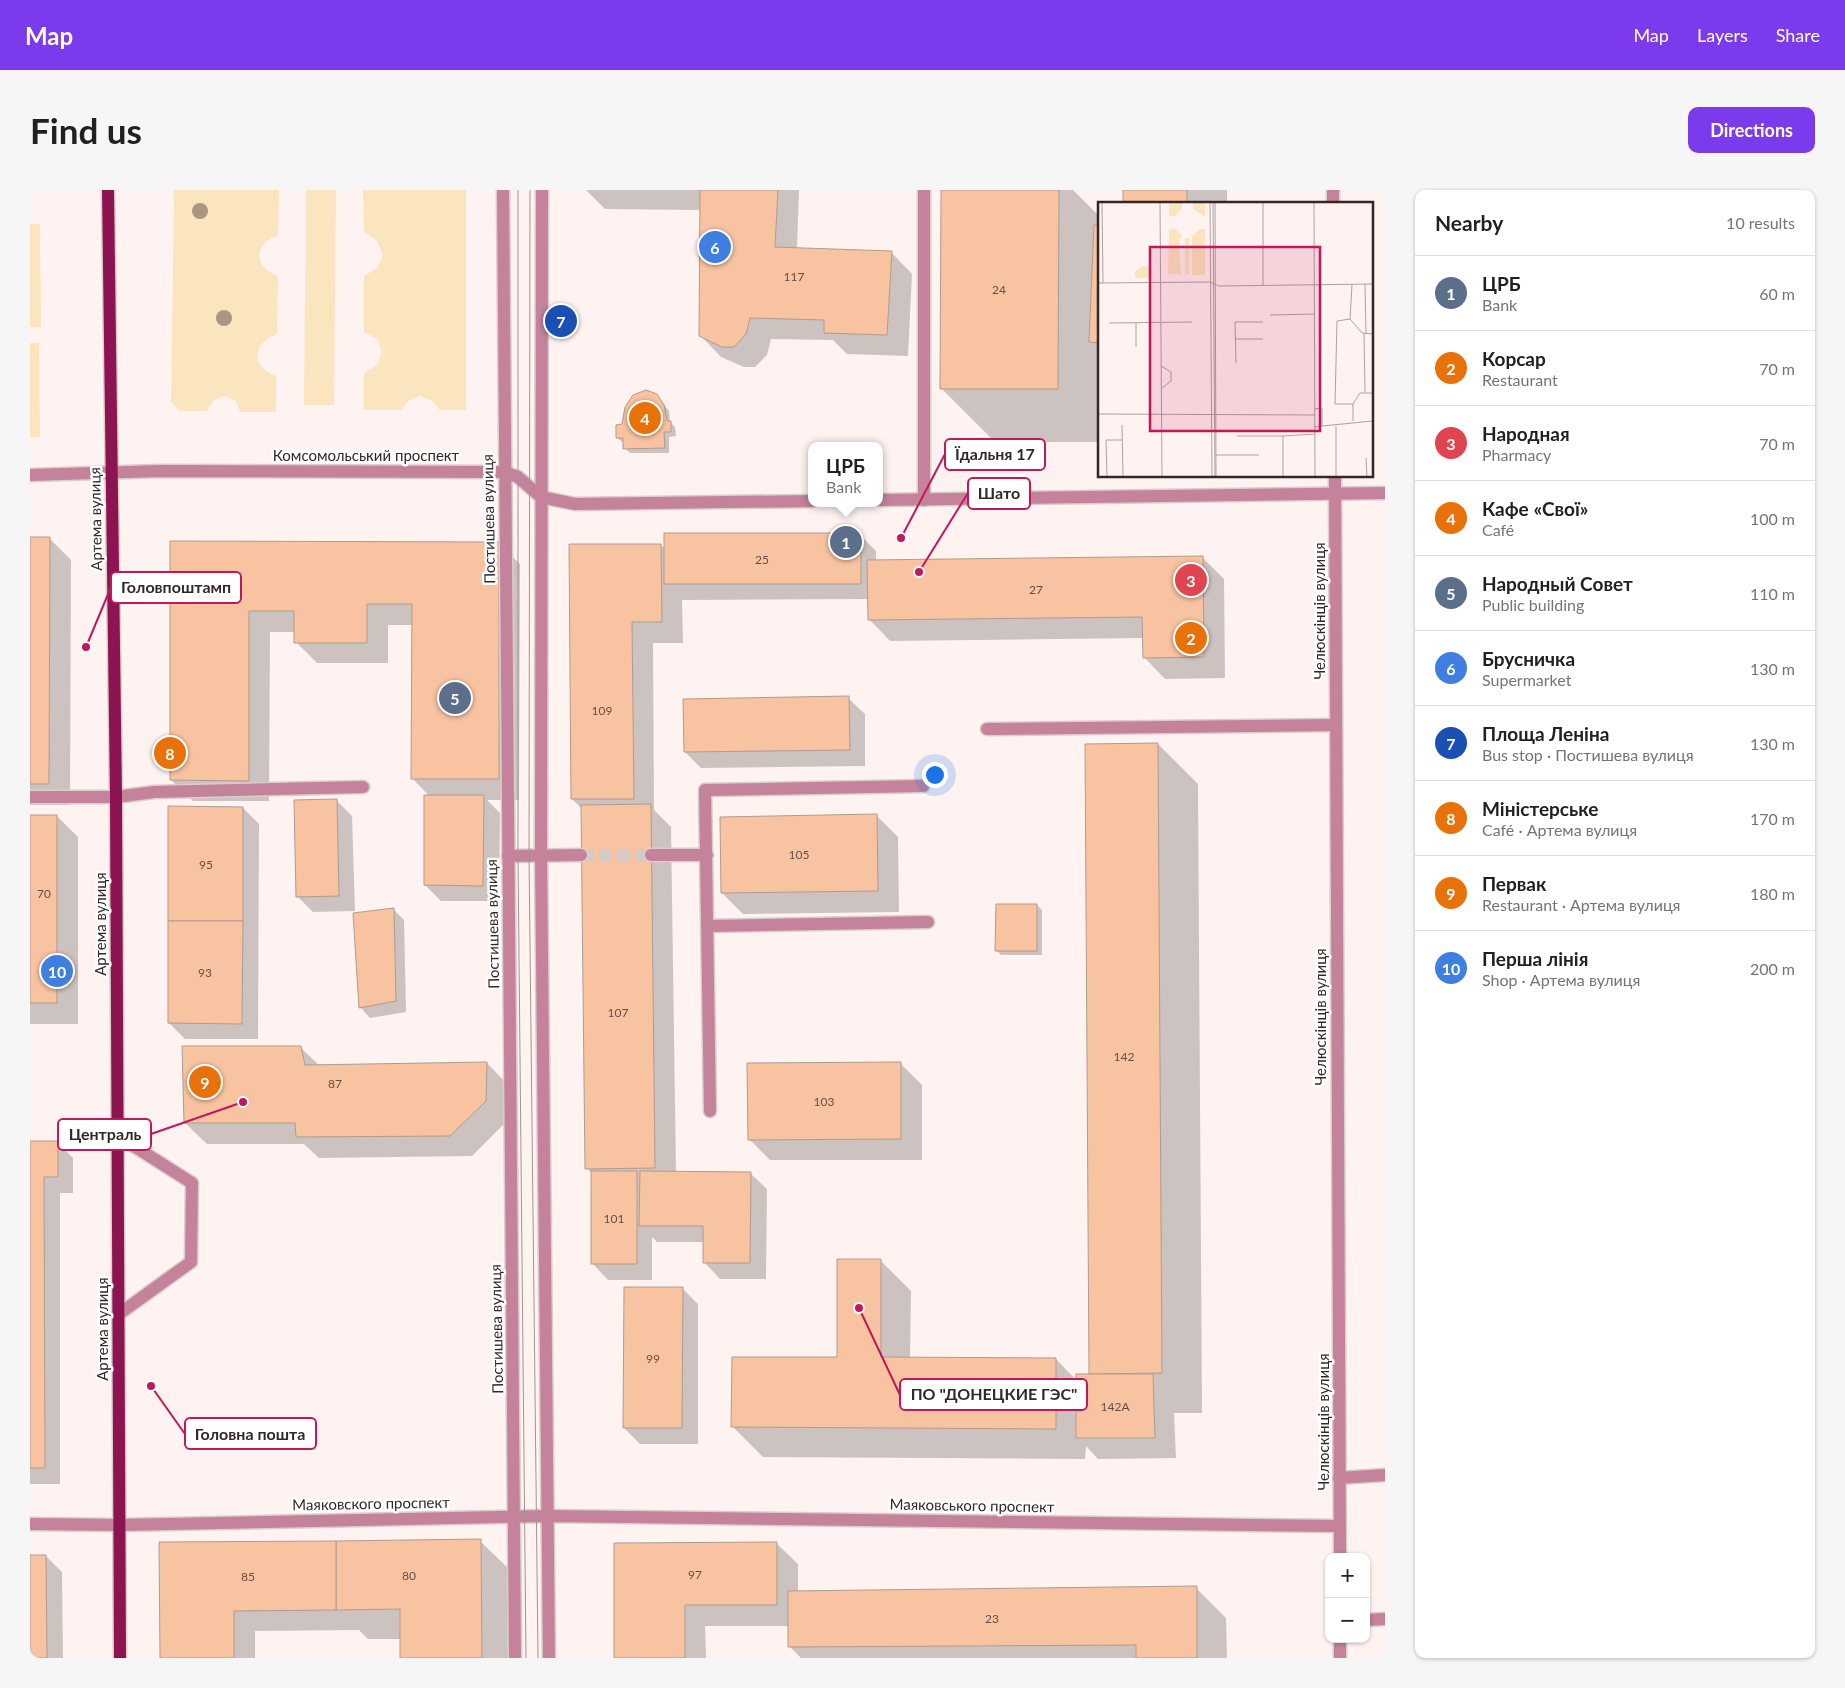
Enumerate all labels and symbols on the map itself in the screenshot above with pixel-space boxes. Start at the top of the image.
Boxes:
inset map [1098,202,1372,478]
pin: 6 [699,228,731,266]
house number: 117 [784,269,804,284]
house number: 24 [992,282,1006,297]
pin: 7 [545,302,577,340]
pin: 4 [629,399,661,437]
callout: Їдальня 17 [945,439,1045,470]
text: Їдальня 17 [954,444,1035,463]
street label: Комсомольський проспект [273,446,460,464]
street label: Постишева вулиця [478,454,498,584]
street label: Артема вулиця [85,467,105,571]
callout: Шато [968,478,1030,509]
text: Шато [978,483,1020,502]
pin: 1 [830,523,862,561]
street label: Челюскінців вулиця [1310,542,1328,680]
house number: 25 [755,552,769,567]
pin: 3 [1175,561,1207,599]
callout: Головпоштамп [111,572,241,603]
text: Головпоштамп [121,577,231,596]
house number: 27 [1029,582,1043,597]
pin: 2 [1175,619,1207,657]
pin: 5 [439,679,471,717]
house number: 109 [592,703,612,718]
pin: 8 [154,734,186,772]
your location [922,762,948,788]
house number: 105 [789,847,809,862]
house number: 95 [199,857,213,872]
street label: Постишева вулиця [482,859,502,989]
street label: Артема вулиця [91,872,109,976]
house number: 70 [37,886,51,901]
street label: Челюскінців вулиця [1311,948,1329,1086]
pin: 10 [41,952,73,990]
house number: 93 [198,965,212,980]
house number: 107 [608,1005,628,1020]
house number: 142 [1114,1049,1134,1064]
pin: 9 [189,1063,221,1101]
house number: 87 [328,1076,342,1091]
house number: 103 [814,1094,834,1109]
callout: Централь [58,1119,151,1150]
text: Централь [69,1124,142,1143]
house number: 101 [604,1211,624,1226]
street label: Постишева вулиця [486,1264,506,1394]
street label: Артема вулиця [93,1277,111,1381]
house number: 99 [646,1351,660,1366]
street label: Челюскінців вулиця [1314,1353,1332,1491]
callout: ПО "ДОНЕЦКИЕ ГЭС" [900,1379,1087,1410]
text: ПО "ДОНЕЦКИЕ ГЭС" [911,1384,1077,1403]
house number: 142А [1101,1399,1130,1414]
callout: Головна пошта [185,1418,316,1449]
text: Головна пошта [195,1424,305,1443]
street label: Маяковского проспект [292,1493,450,1513]
street label: Маяковського проспект [890,1495,1055,1515]
house number: 97 [688,1567,702,1582]
house number: 80 [402,1568,416,1583]
house number: 85 [241,1569,255,1584]
house number: 23 [985,1611,999,1626]

